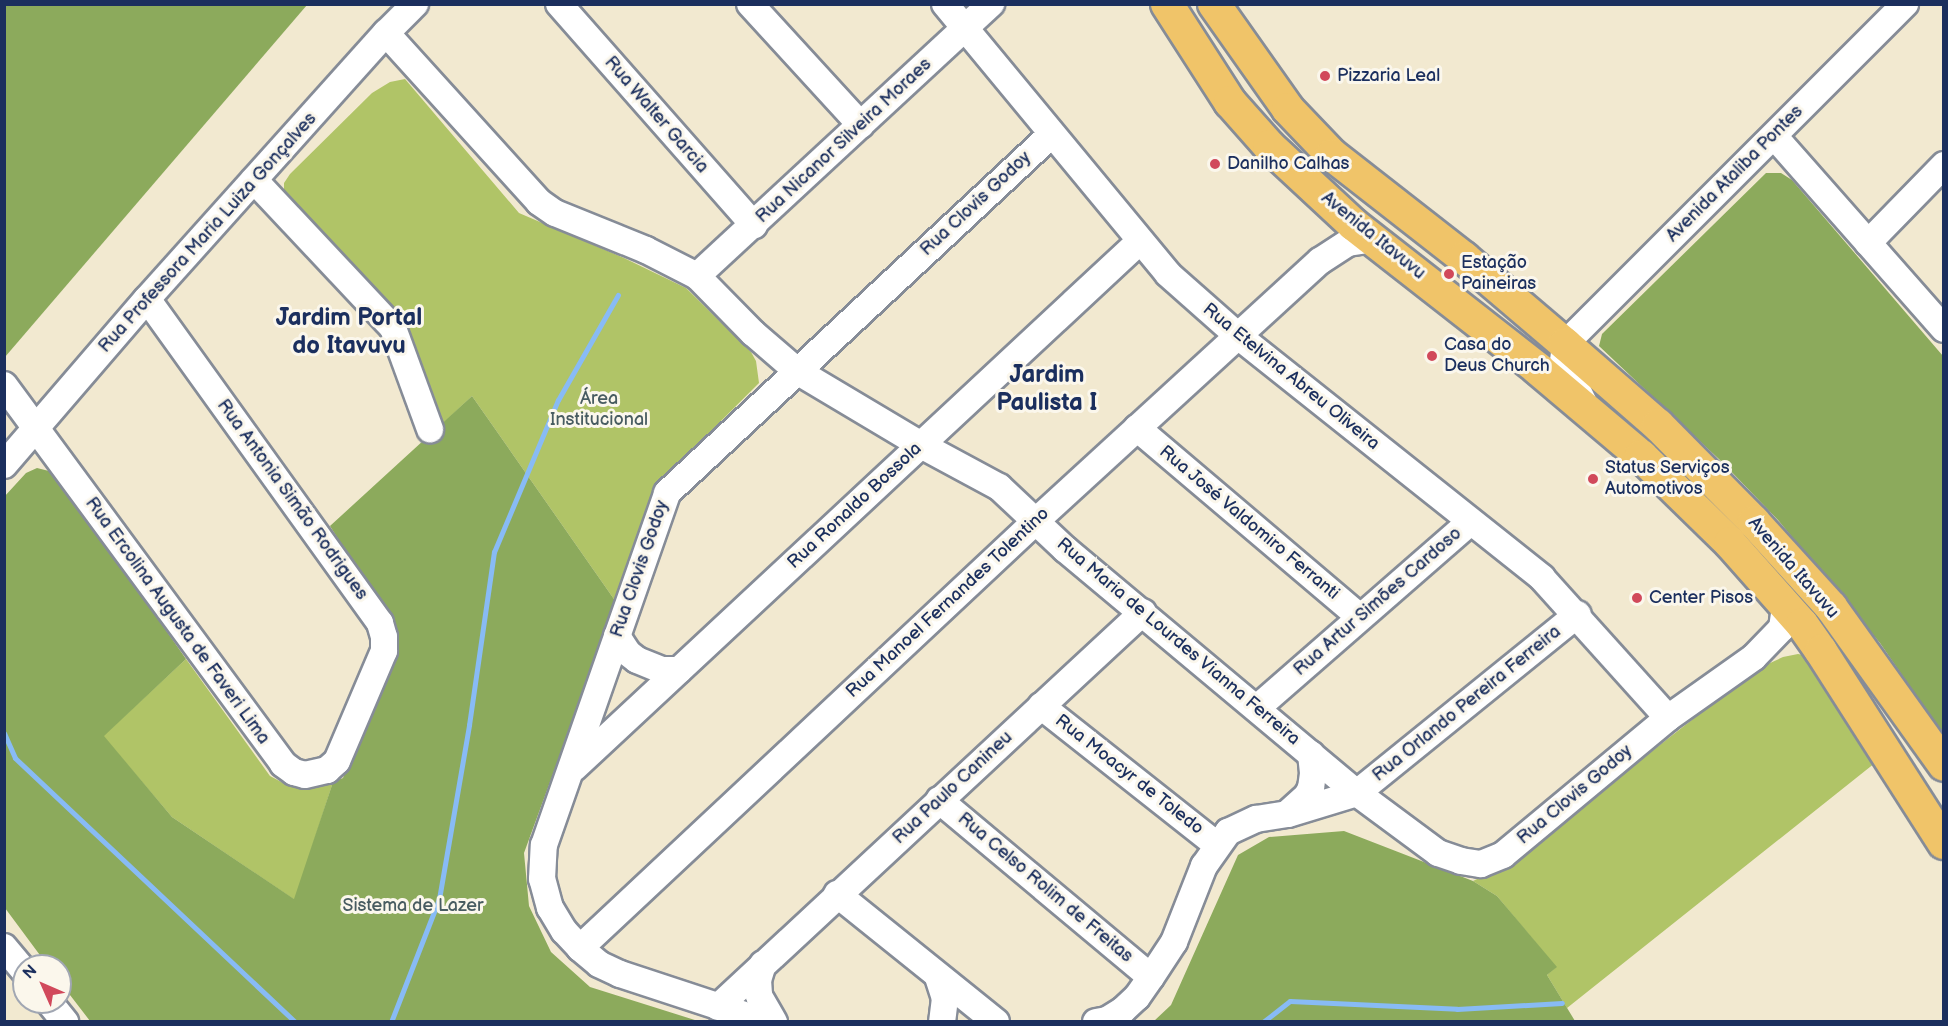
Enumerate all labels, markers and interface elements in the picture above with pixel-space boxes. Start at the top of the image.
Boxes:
street label: Rua Walter Garcia [599,52,713,178]
street label: Rua Nicanor Silveira Moraes [752,54,936,228]
place label: Pizzaria Leal [1337,65,1440,87]
marker: Pizzaria Leal [1318,69,1332,83]
street label: Avenida Ataliba Pontes [1662,101,1808,247]
street label: Rua Professora Maria Luiza Gonçalves [94,109,322,357]
street label: Rua Clovis Godoy [916,147,1036,261]
place label: Danilho Calhas [1227,153,1350,175]
marker: Danilho Calhas [1208,157,1222,171]
street label: Avenida Itavuvu [1317,188,1429,284]
place label: Estação Paineiras [1461,253,1536,296]
marker: Estação Paineiras [1442,267,1456,281]
street label: Rua Etelvina Abreu Oliveira [1198,299,1384,455]
district label: Jardim Portal do Itavuvu [276,304,422,360]
place label: Casa do Deus Church [1444,335,1550,378]
marker: Casa do Deus Church [1425,349,1439,363]
district label: Jardim Paulista I [997,361,1097,417]
park label: Área Institucional [550,389,648,432]
street label: Rua Antonia Simão Rodrigues [212,395,372,605]
street label: Rua Ronaldo Bossola [784,438,926,574]
street label: Rua José Valdomiro Ferranti [1154,441,1344,605]
place label: Status Serviços Automotivos [1605,458,1730,500]
marker: Status Serviços Automotivos [1586,472,1600,486]
street label: Rua Ercolina Augusta de Faveri Lima [80,493,274,749]
street label: Rua Clovis Godoy [606,498,674,640]
street label: Rua Manoel Fernandes Tolentino [842,503,1054,703]
street label: Avenida Itavuvu [1743,513,1843,623]
street label: Rua Artur Simões Cardoso [1289,523,1467,681]
street label: Rua Maria de Lourdes Vianna Ferreira [1052,534,1304,750]
place label: Center Pisos [1649,587,1753,609]
marker: Center Pisos [1630,591,1644,605]
street label: Rua Orlando Pereira Ferreira [1369,621,1565,787]
street label: Rua Moacyr de Toledo [1050,710,1208,840]
street label: Rua Paulo Canineu [889,727,1017,849]
street label: Rua Clovis Godoy [1513,741,1637,849]
street label: Rua Celso Rolim de Freitas [953,808,1137,968]
park label: Sistema de Lazer [343,895,483,917]
north arrow [12,954,72,1014]
text: N [19,961,41,983]

